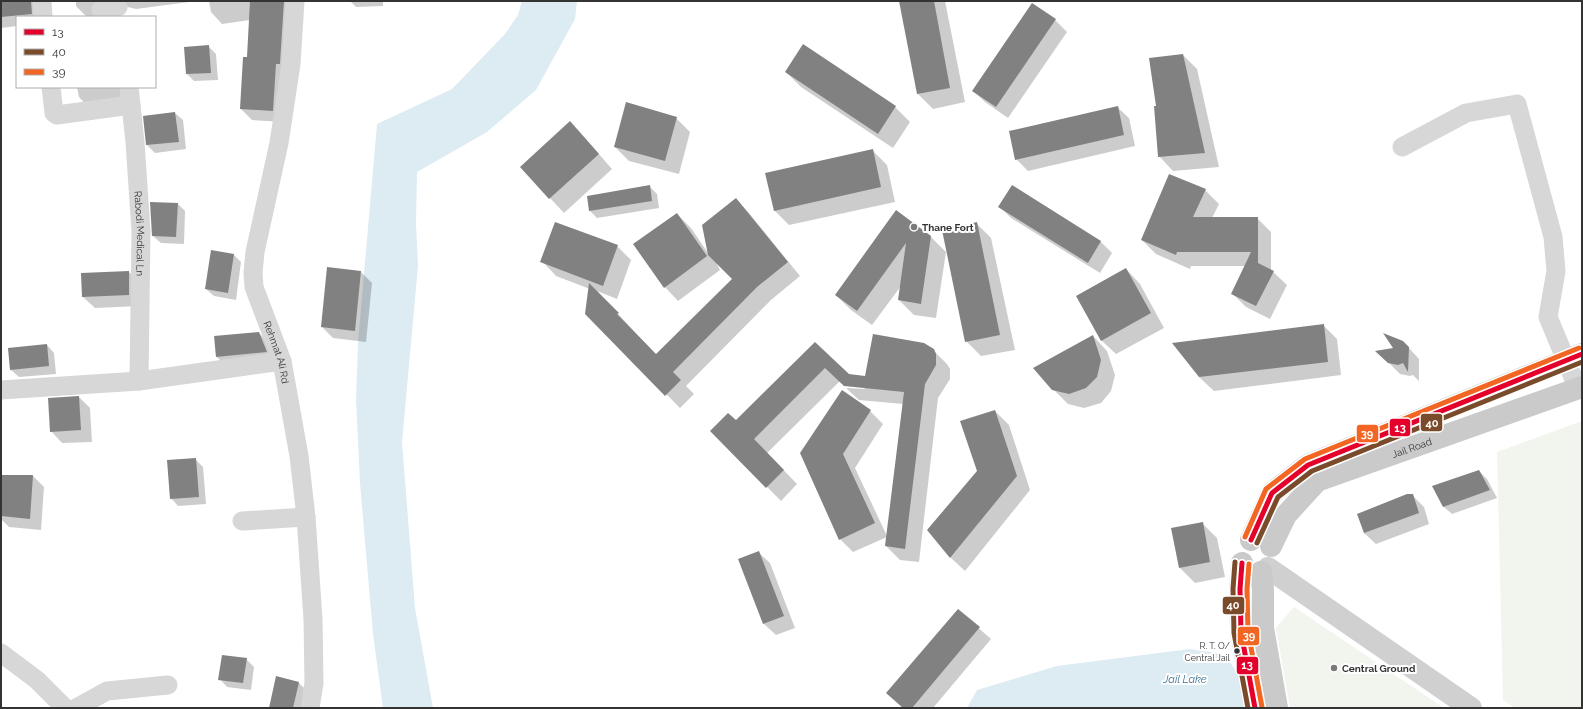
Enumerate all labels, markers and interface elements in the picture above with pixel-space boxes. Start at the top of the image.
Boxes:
legend [16,16,156,88]
text: 13 [52,25,64,39]
text: 40 [52,45,66,59]
text: 39 [52,65,65,79]
street label: Rabodi Medical Ln [133,190,147,277]
marker: Thane Fort [909,222,919,232]
place label: Thane Fort [922,222,974,233]
street label: Rehmat Ali Rd [262,319,291,384]
line badge: 40 [1420,413,1443,432]
text: 40 [1425,417,1439,430]
line badge: 13 [1389,418,1411,437]
text: 13 [1394,422,1406,435]
line badge: 39 [1356,424,1379,443]
text: 39 [1361,428,1374,441]
street label: Jail Road [1390,435,1433,459]
line badge: 40 [1222,596,1245,615]
text: 40 [1226,599,1240,612]
line badge: 39 [1237,626,1260,646]
text: 39 [1243,630,1256,643]
place label: R. T. O/ Central Jail [1184,641,1231,663]
marker: R. T. O/ Central Jail [1232,646,1242,656]
line badge: 13 [1236,656,1259,675]
text: 13 [1241,659,1253,672]
marker: Central Ground [1329,663,1339,673]
place label: Central Ground [1342,663,1416,674]
water label: Jail Lake [1162,673,1207,686]

